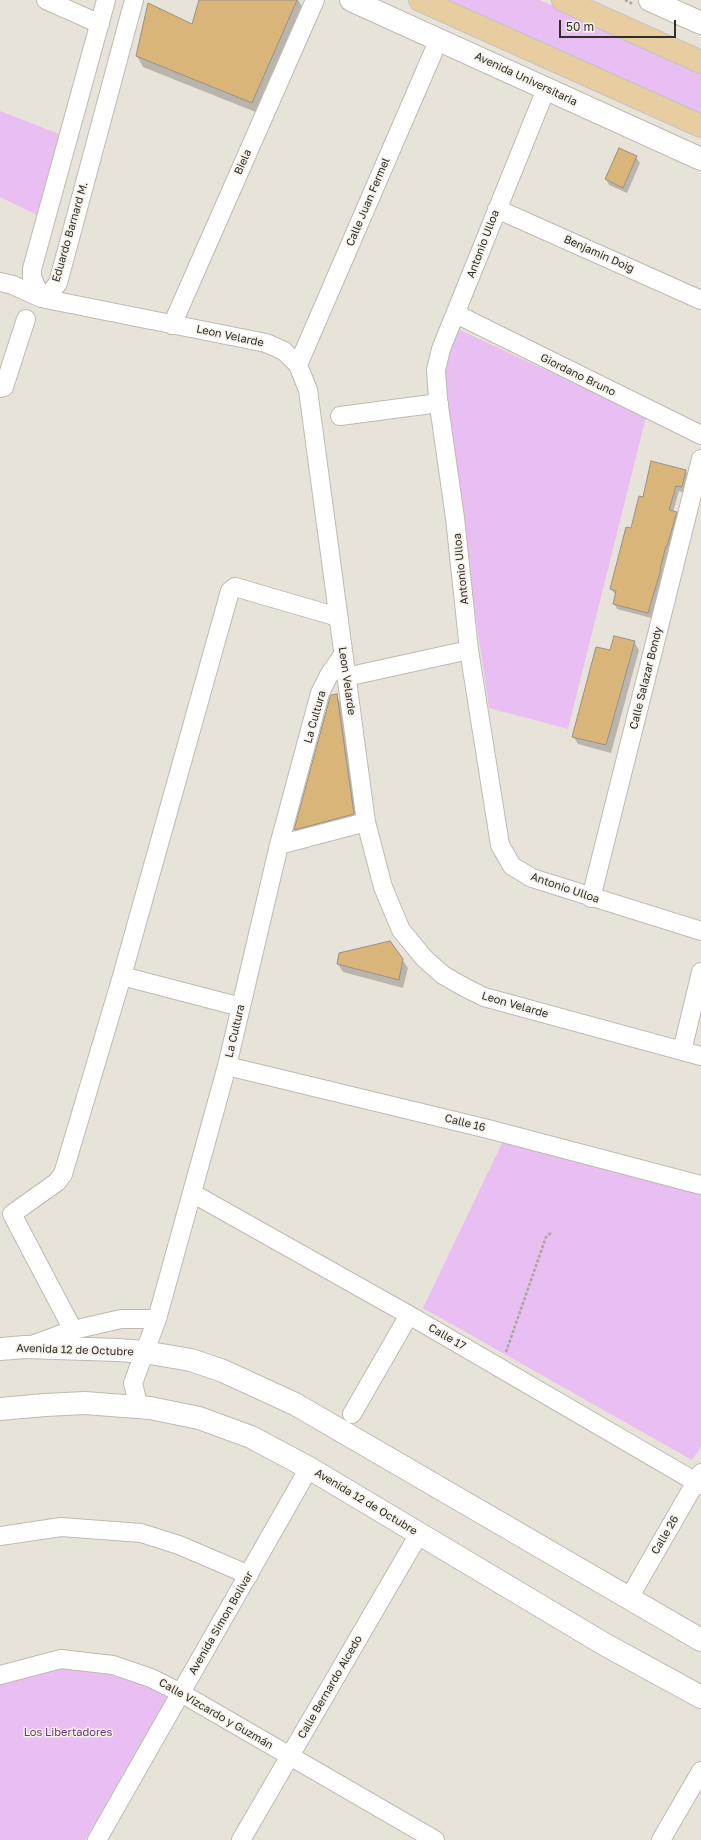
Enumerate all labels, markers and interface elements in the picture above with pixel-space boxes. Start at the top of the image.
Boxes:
scale bar [561,12,678,38]
text: 50 m [566,19,594,34]
street label: Avenida Universitaria [473,49,579,109]
street label: Biela [232,147,254,177]
street label: Calle Juan Fermel [343,156,393,248]
street label: Eduardo Barnard M. [49,180,91,284]
street label: Antonio Ulloa [464,208,502,280]
street label: Benjamin Doig [562,233,636,275]
street label: Leon Velarde [195,322,265,350]
street label: Giordano Bruno [538,351,618,399]
street label: Antonio Ulloa [451,533,471,605]
street label: Calle Salazar Bondy [627,625,665,731]
street label: Leon Velarde [336,646,358,716]
street label: La Cultura [301,689,329,745]
street label: Antonio Ulloa [529,870,601,906]
street label: Leon Velarde [480,989,550,1021]
street label: La Cultura [222,1003,248,1059]
street label: Calle 16 [443,1112,487,1134]
street label: Calle 17 [426,1321,468,1353]
street label: Avenida 12 de Octubre [16,1341,134,1359]
street label: Avenida 12 de Octubre [312,1466,420,1538]
street label: Calle 26 [649,1513,681,1557]
street label: Avenida Simon Bolivar [186,1569,256,1677]
street label: Calle Bernardo Alcedo [295,1633,365,1741]
street label: Calle Vizcardo y Guzmán [156,1676,276,1752]
park label: Los Libertadores [24,1726,112,1740]

